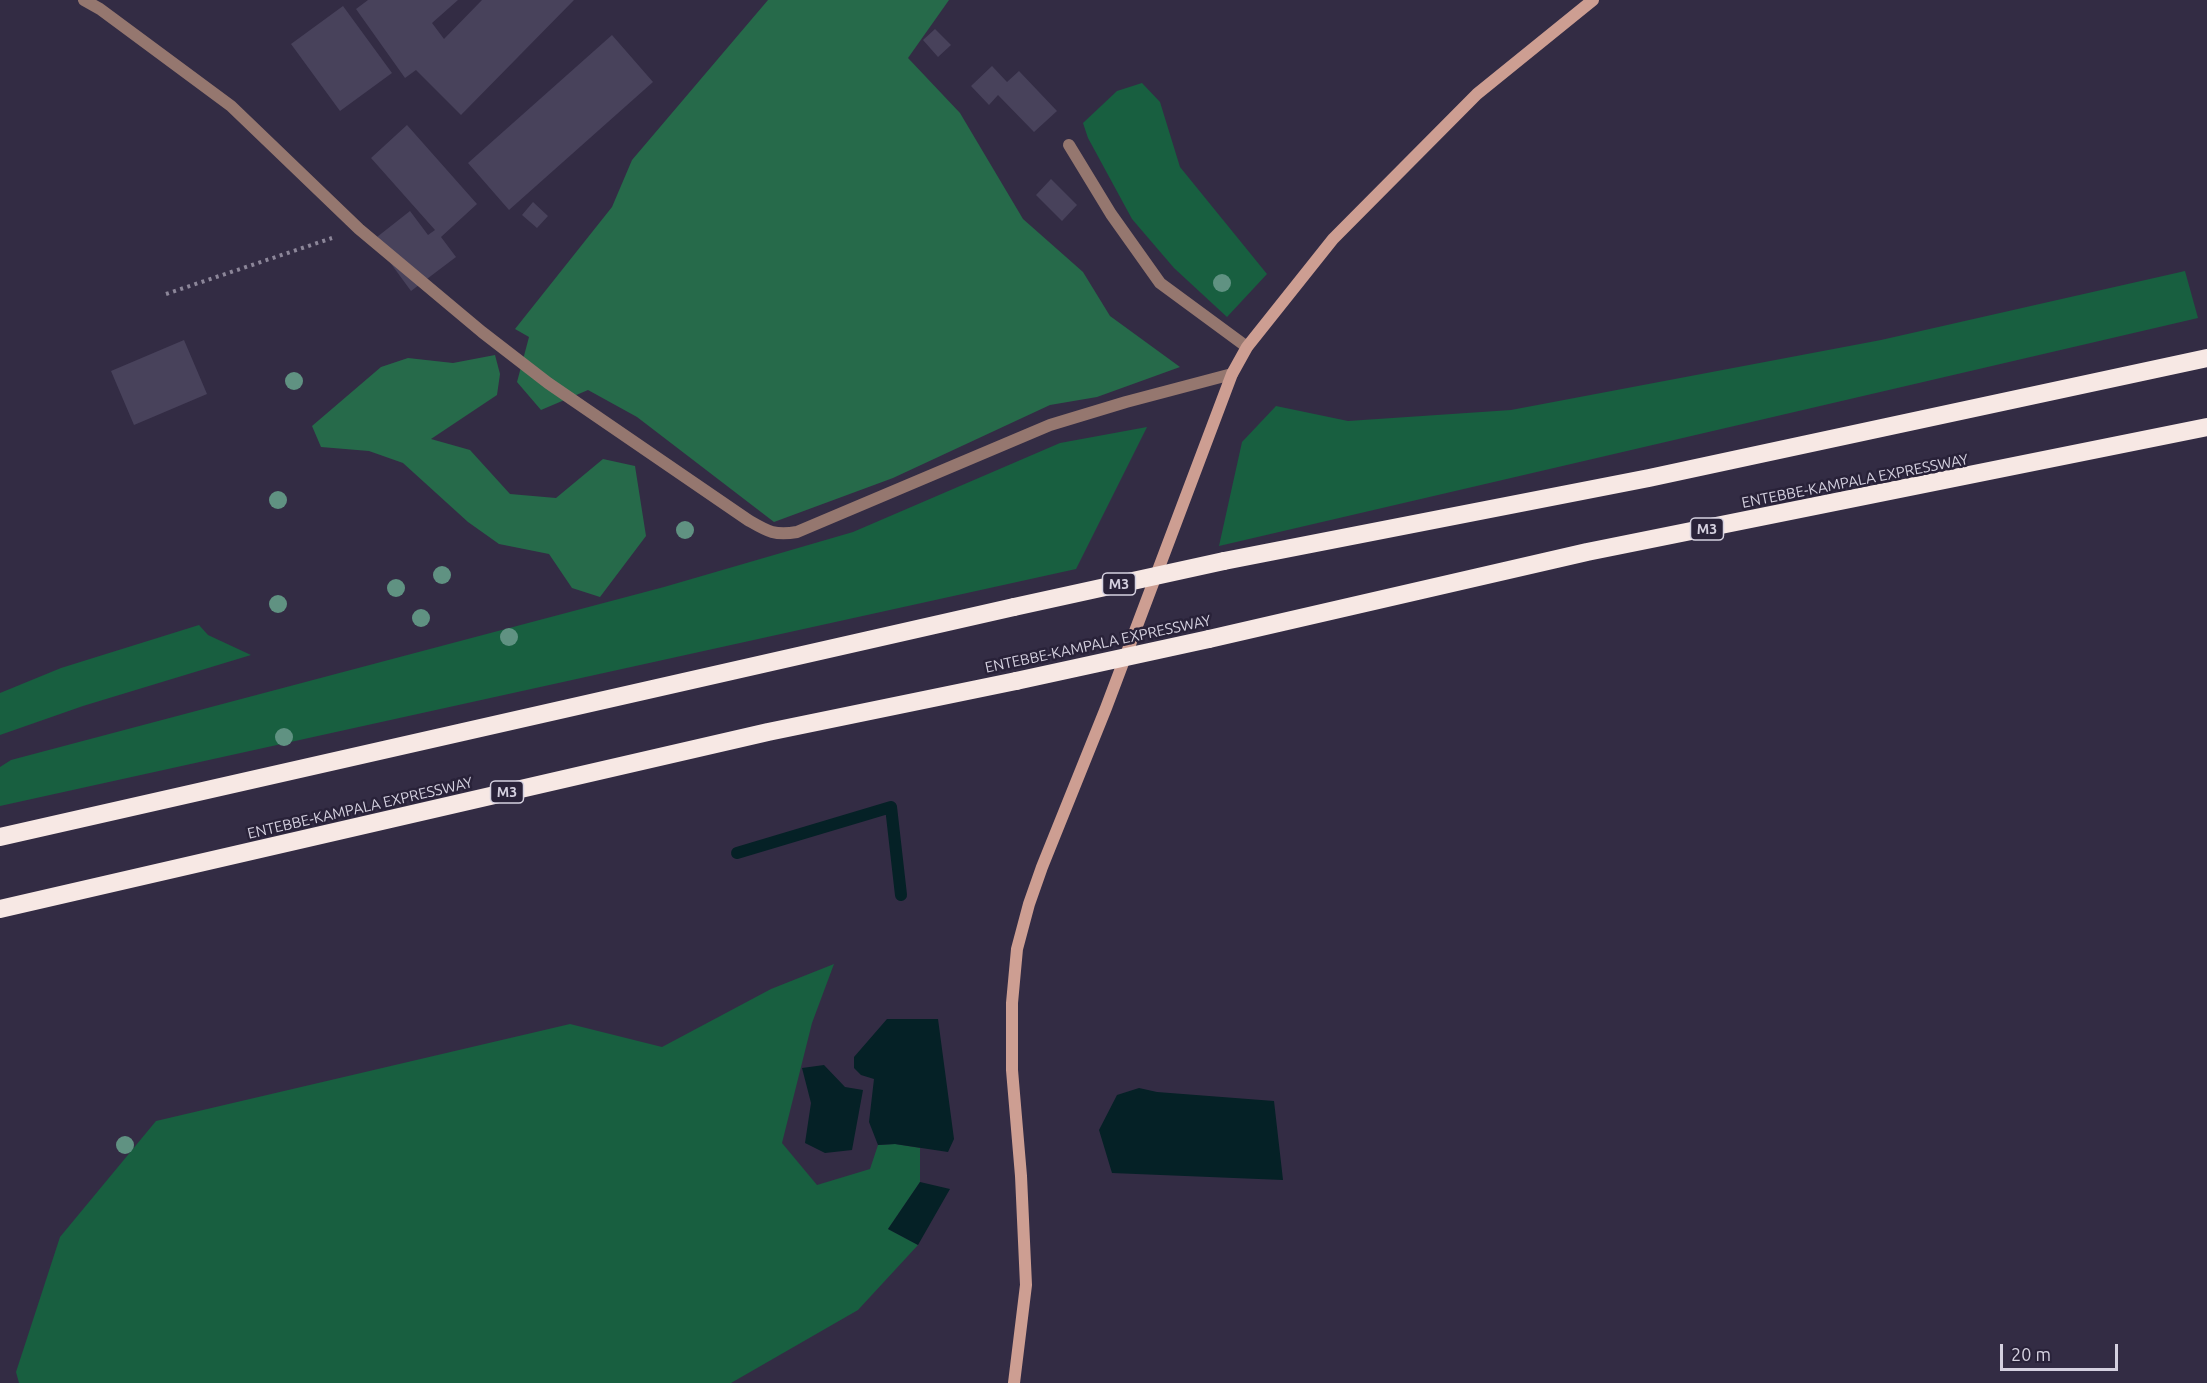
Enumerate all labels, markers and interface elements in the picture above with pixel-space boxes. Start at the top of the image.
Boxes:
street label: ENTEBBE-KAMPALA EXPRESSWAY [1740,450,1970,512]
road number: M3 [1690,518,1724,540]
road number: M3 [1102,573,1136,595]
street label: ENTEBBE-KAMPALA EXPRESSWAY [983,611,1213,677]
street label: ENTEBBE-KAMPALA EXPRESSWAY [246,773,474,843]
road number: M3 [490,781,524,803]
scale bar [2003,1332,2122,1370]
text: 20 m [2011,1344,2051,1364]

